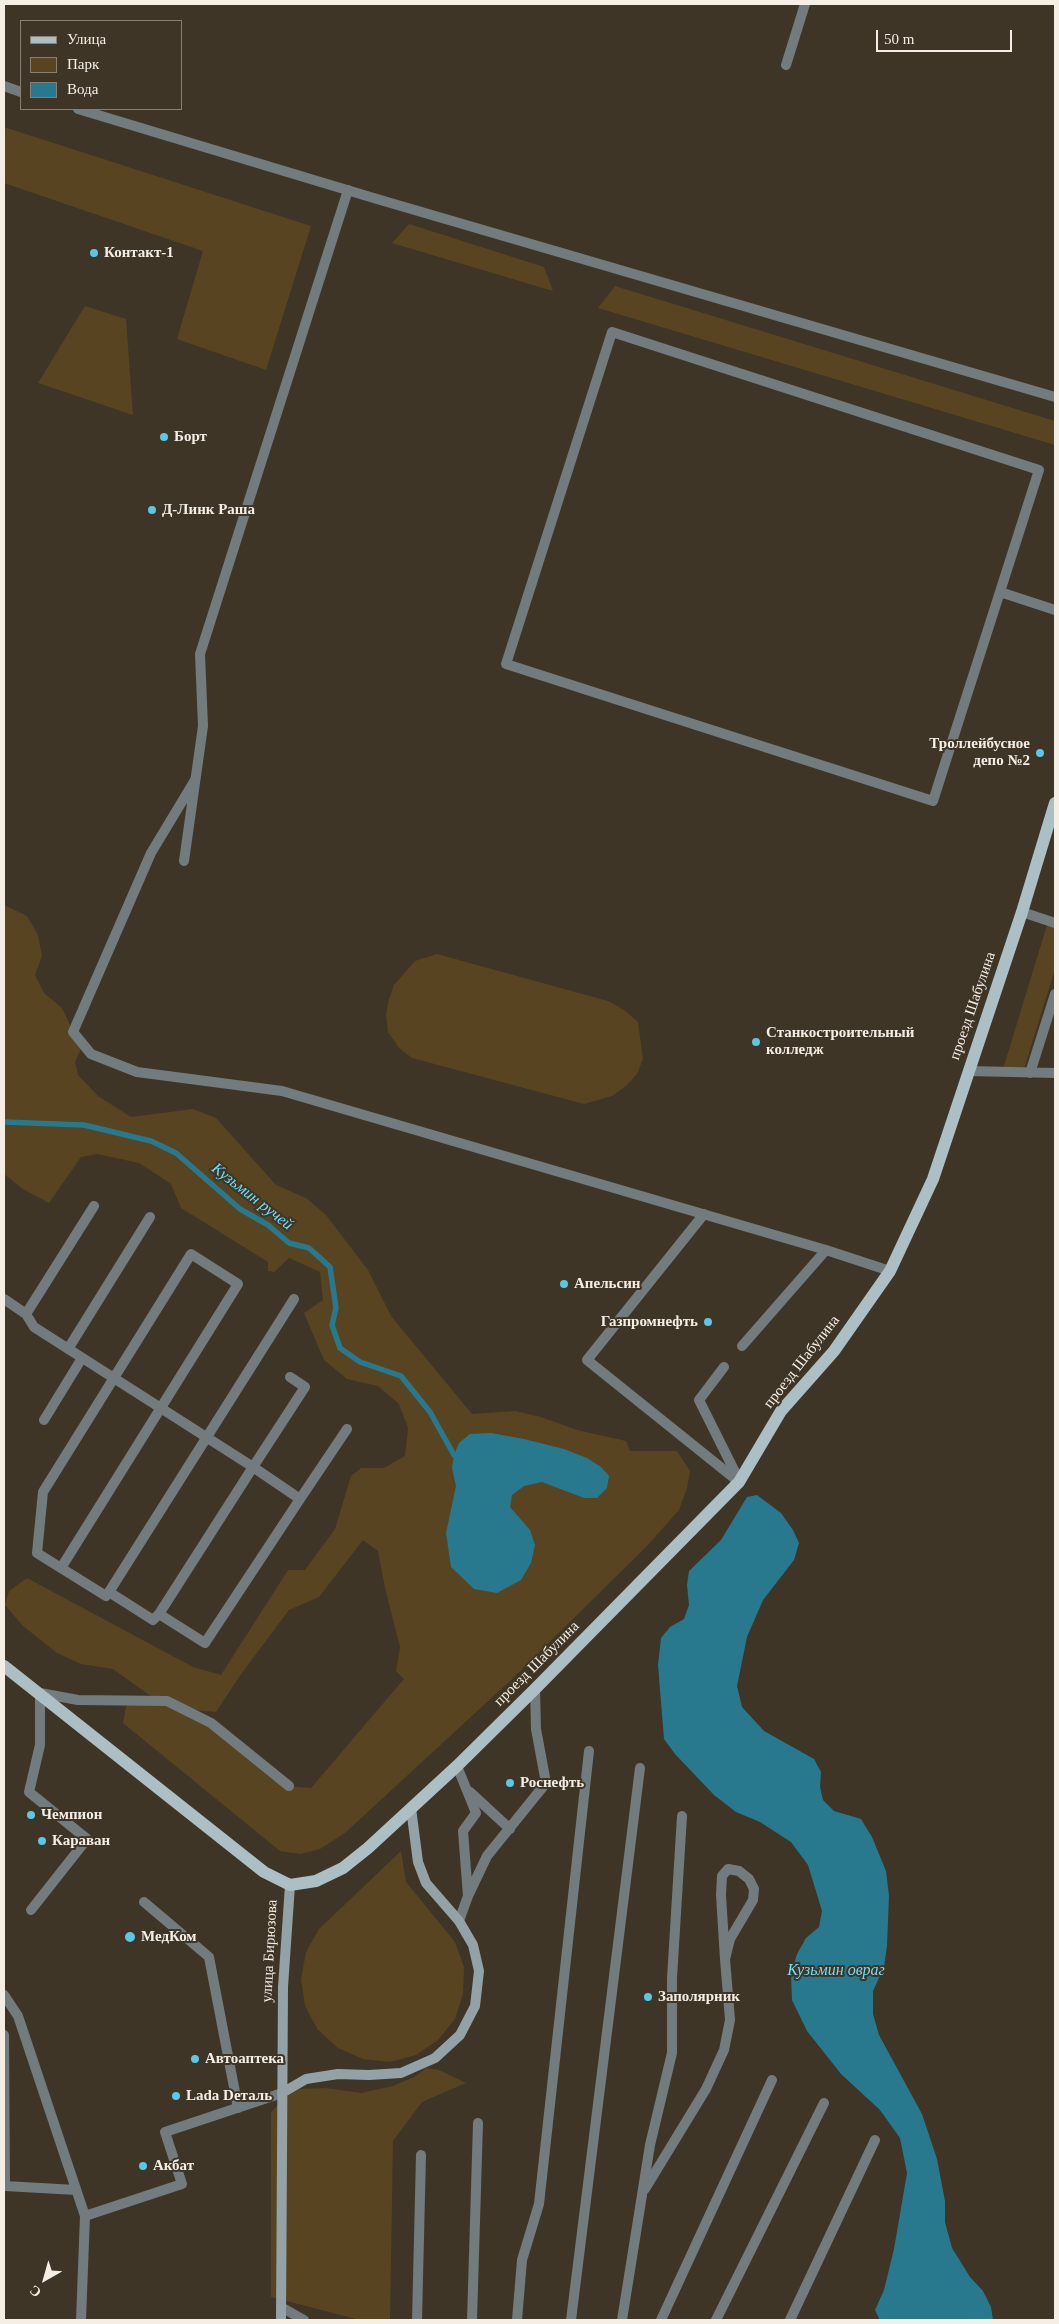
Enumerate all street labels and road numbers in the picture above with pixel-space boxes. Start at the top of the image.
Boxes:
street label: проезд Шабулина [946,950,1000,1062]
street label: проезд Шабулина [760,1312,844,1412]
street label: проезд Шабулина [491,1618,583,1710]
street label: улица Бирюзова [258,1899,282,2003]

